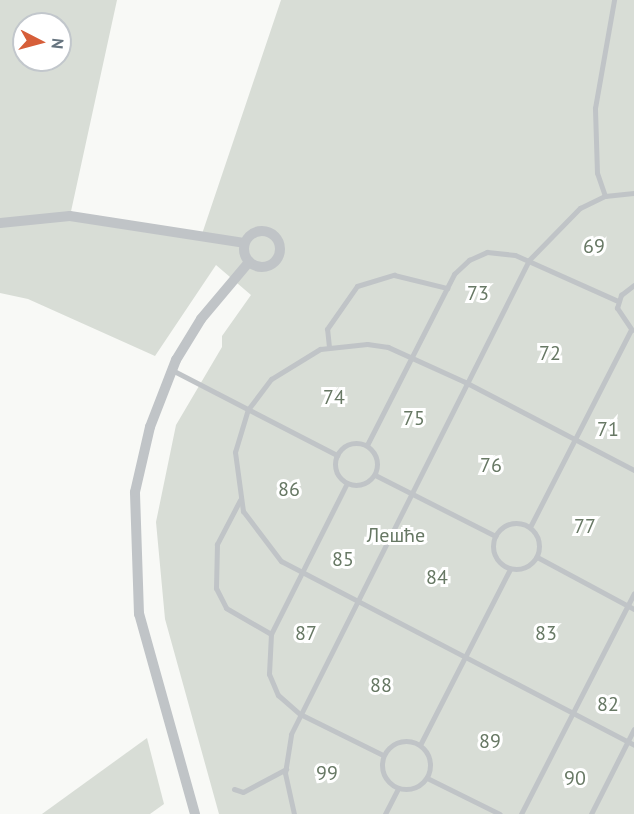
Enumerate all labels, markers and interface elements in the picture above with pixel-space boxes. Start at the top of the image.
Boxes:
north arrow [12,12,72,72]
text: N [47,37,68,50]
park label: 69 [583,234,605,258]
park label: 73 [467,281,489,305]
park label: 72 [539,341,561,365]
park label: 74 [323,385,345,409]
park label: 75 [403,406,425,430]
park label: 71 [597,417,619,441]
park label: 76 [480,453,502,477]
park label: 86 [278,477,300,501]
park label: 77 [574,514,596,538]
park label: Лешће [367,523,425,547]
park label: 85 [332,547,354,571]
park label: 84 [426,565,448,589]
park label: 87 [295,621,317,645]
park label: 83 [535,621,557,645]
park label: 88 [370,673,392,697]
park label: 82 [597,692,619,716]
park label: 89 [479,729,501,753]
park label: 99 [316,761,338,785]
park label: 90 [564,766,586,790]

